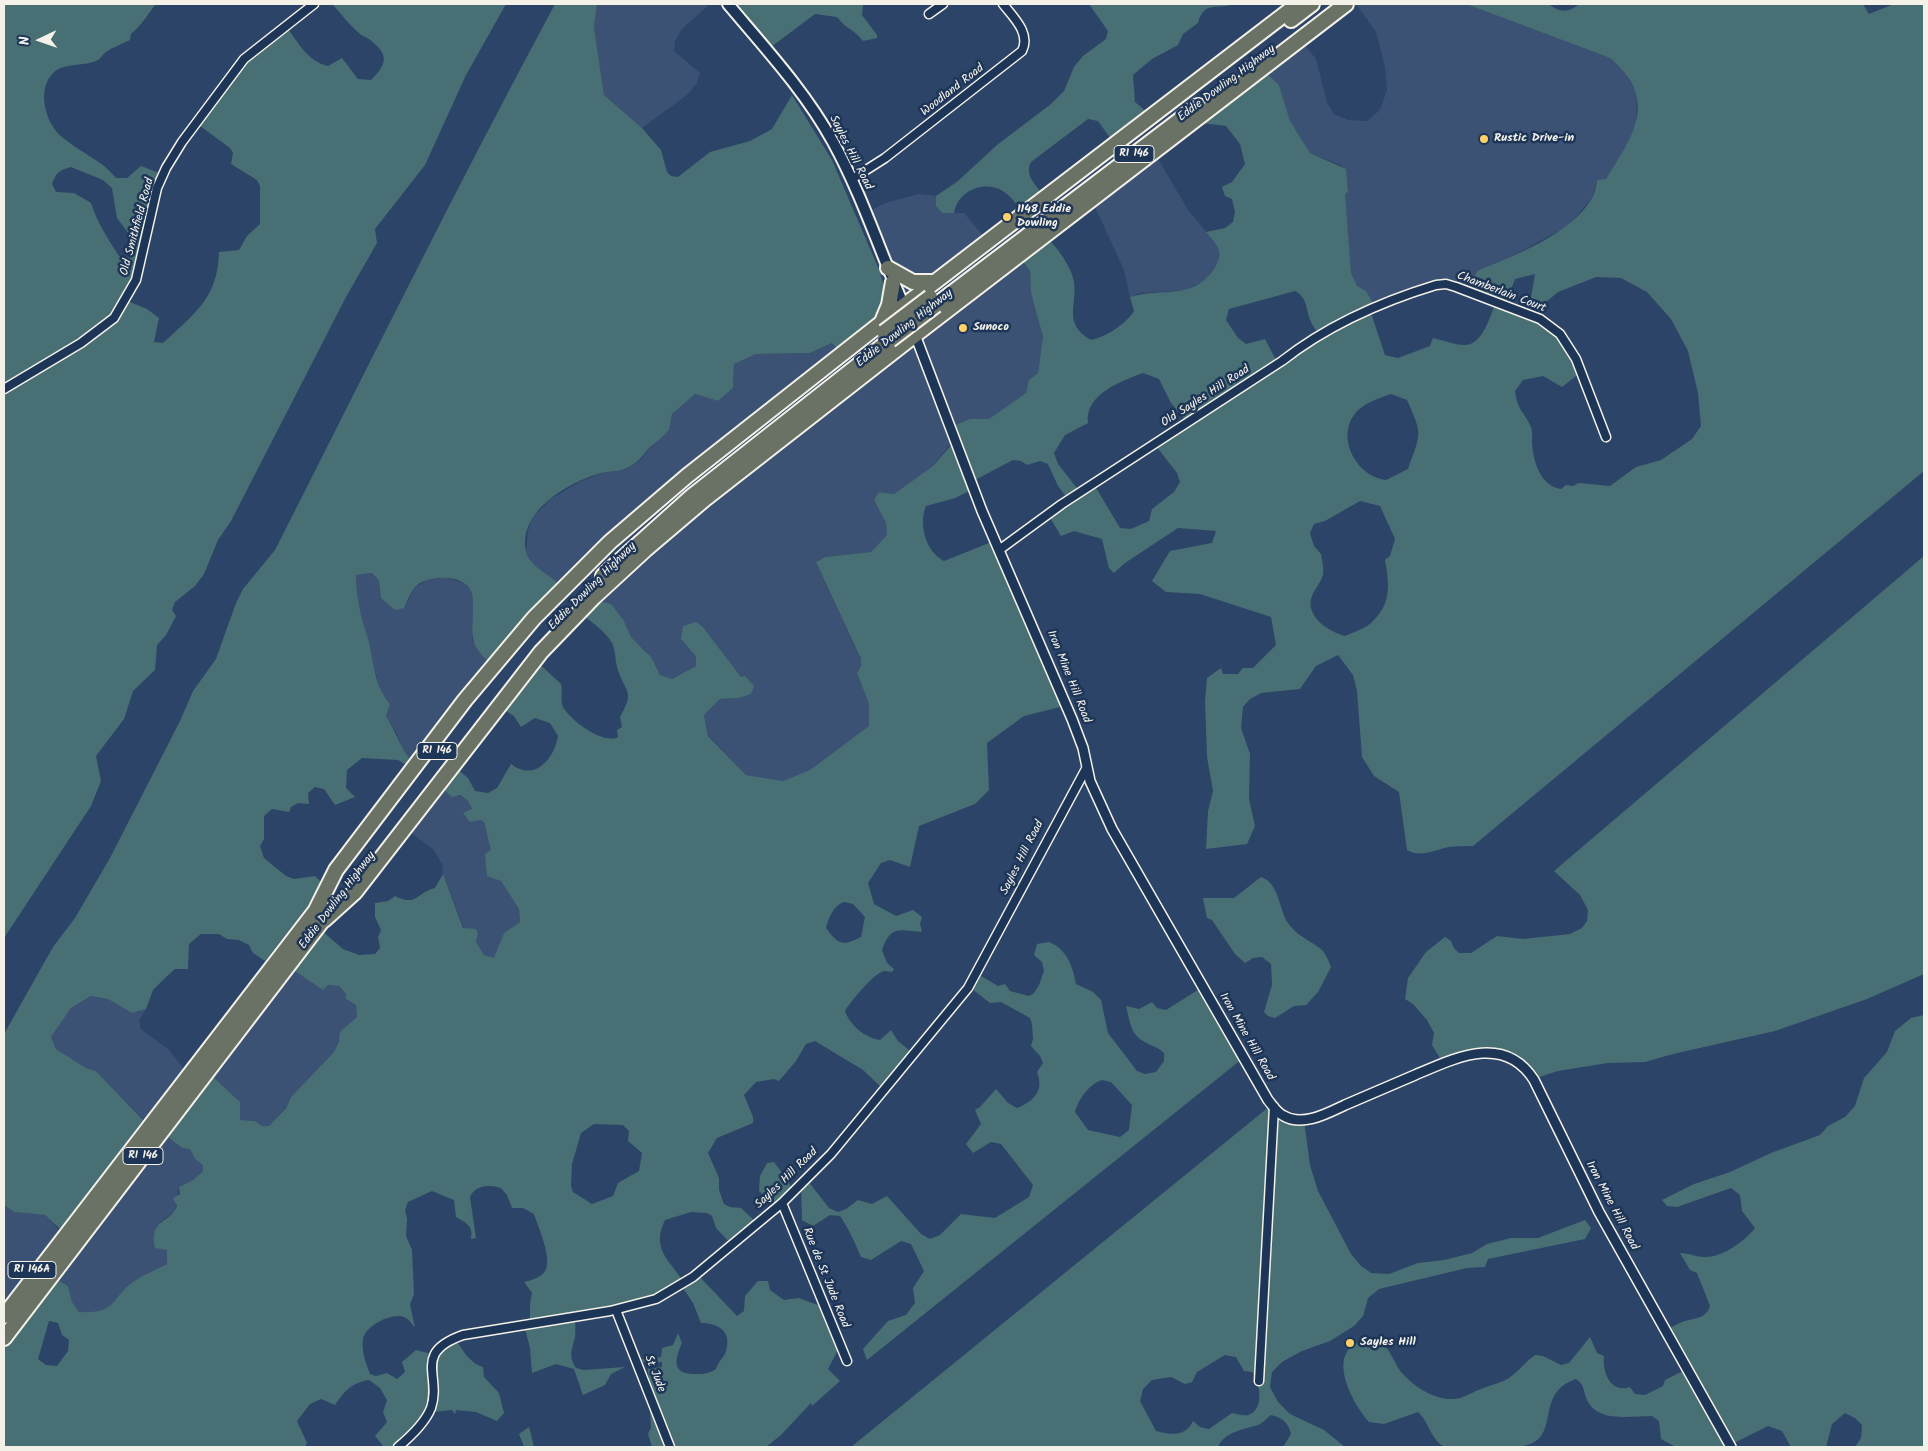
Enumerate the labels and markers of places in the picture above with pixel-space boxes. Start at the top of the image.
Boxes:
place label: Rustic Drive-in [1494,132,1574,146]
marker: Rustic Drive-in [1478,133,1490,145]
place label: 1148 Eddie Dowling [1017,203,1071,231]
marker: 1148 Eddie Dowling [1001,211,1013,223]
place label: Sunoco [973,321,1009,335]
marker: Sunoco [957,322,969,334]
place label: Sayles Hill [1360,1336,1416,1350]
marker: Sayles Hill [1344,1337,1356,1349]

